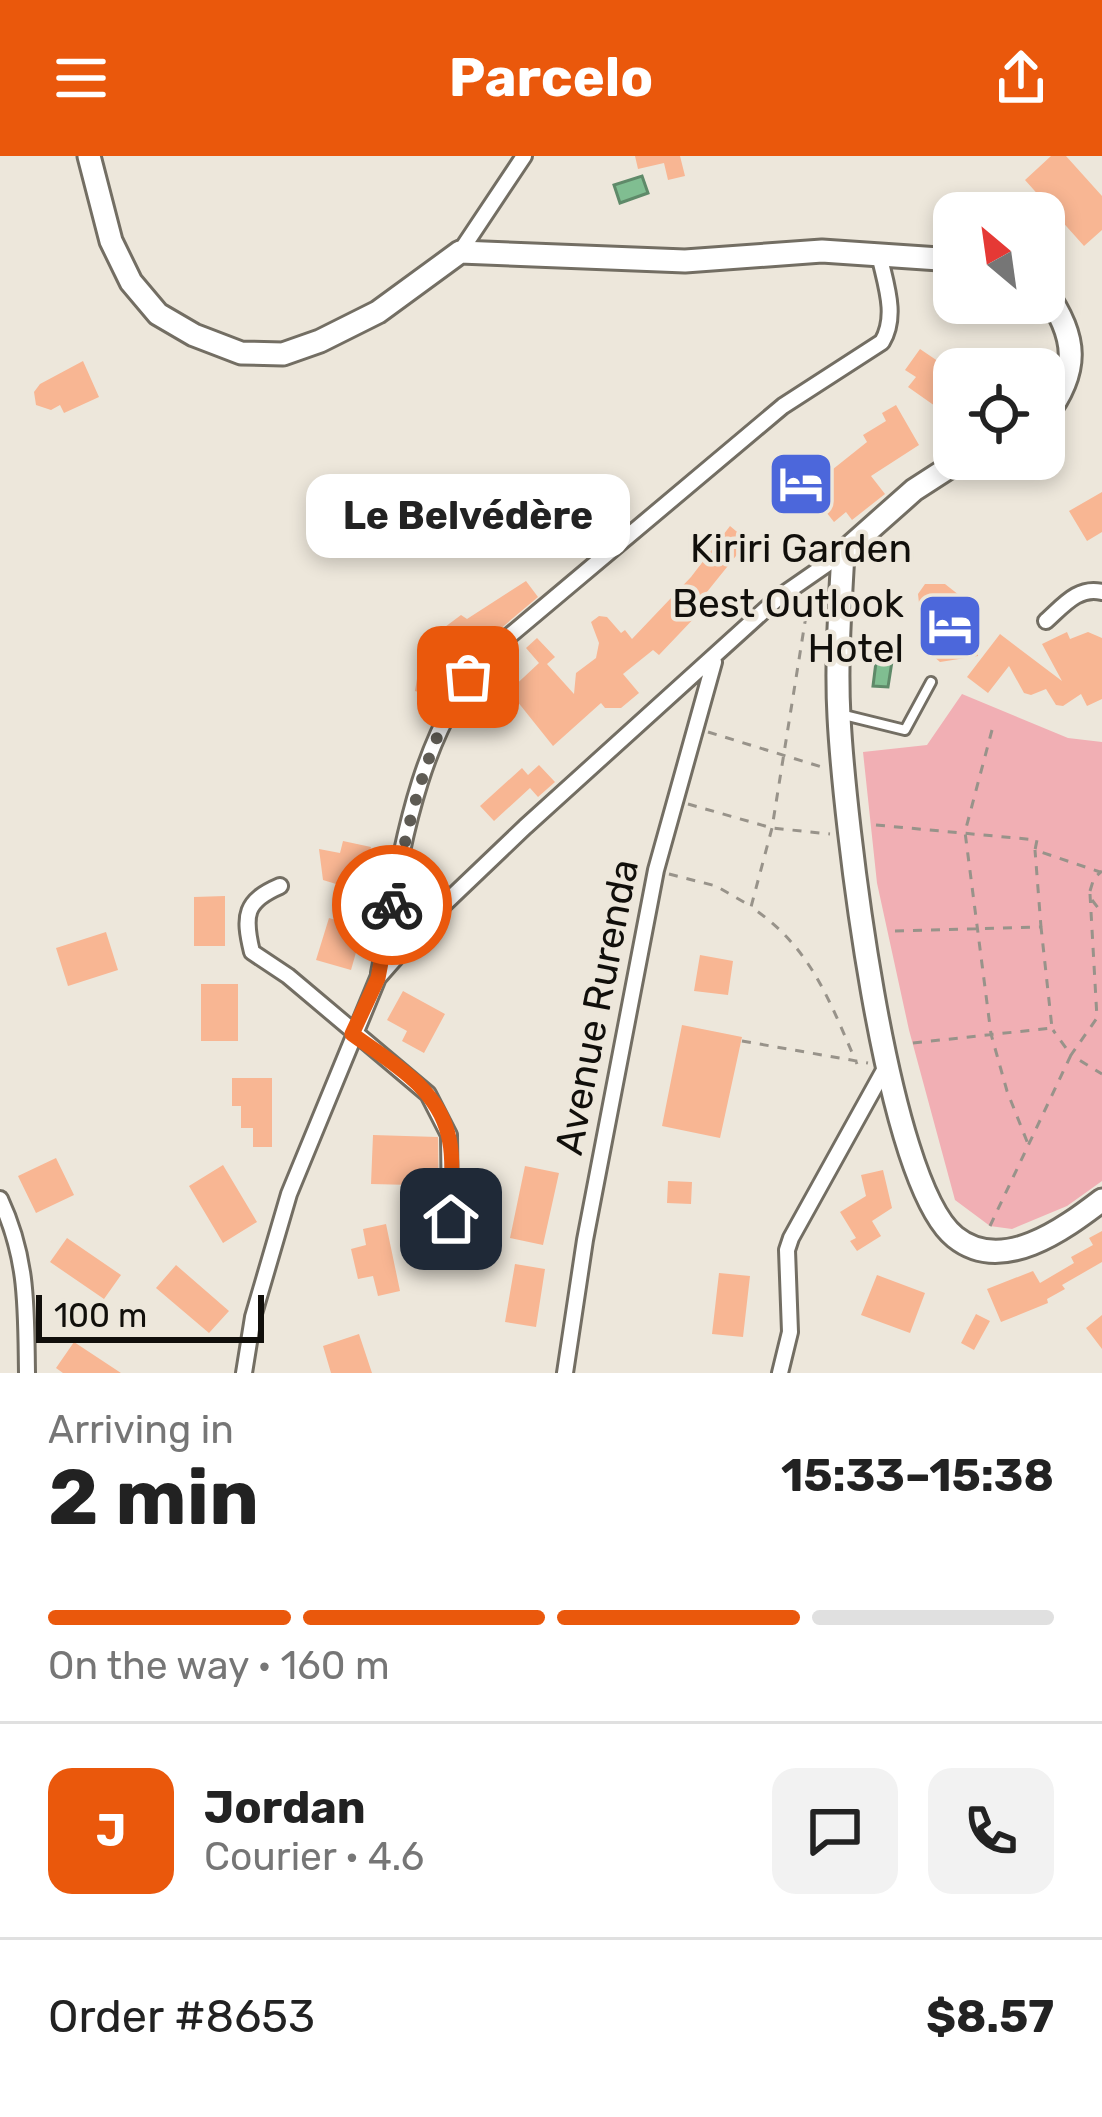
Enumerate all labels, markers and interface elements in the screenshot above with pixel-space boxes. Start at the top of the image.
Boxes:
icon: menu [48,45,114,111]
icon: share [988,45,1054,111]
text: Parcelo [449,46,653,110]
north arrow [933,192,1065,324]
map controls [933,192,1065,480]
button: locate [933,348,1065,480]
hotel icon: Kiriri Garden [766,449,836,519]
callout: Le Belvédère [306,473,630,557]
text: Le Belvédère [343,493,593,539]
place label: Kiriri Garden [690,526,912,572]
place label: Best Outlook Hotel [672,581,904,672]
hotel icon: Best Outlook Hotel [915,591,985,661]
pin [417,626,519,728]
icon: bag [435,644,501,710]
courier [332,845,452,965]
street label: Avenue Rurenda [546,855,648,1159]
icon: bike [359,872,425,938]
pin [400,1168,502,1270]
icon: home [418,1186,484,1252]
scale bar [36,1289,264,1342]
text: 100 m [54,1296,147,1335]
text: Arriving in [48,1407,234,1453]
text: 15:33–15:38 [781,1449,1054,1502]
text: 2 min [48,1451,259,1544]
text: On the way · 160 m [48,1643,390,1689]
button: chat [772,1768,898,1894]
button: phone [928,1768,1054,1894]
text: Jordan [204,1781,366,1834]
text: J [96,1804,126,1857]
text: Courier · 4.6 [204,1834,424,1880]
text: Order #8653 [48,1990,315,2043]
text: $8.57 [926,1990,1054,2043]

